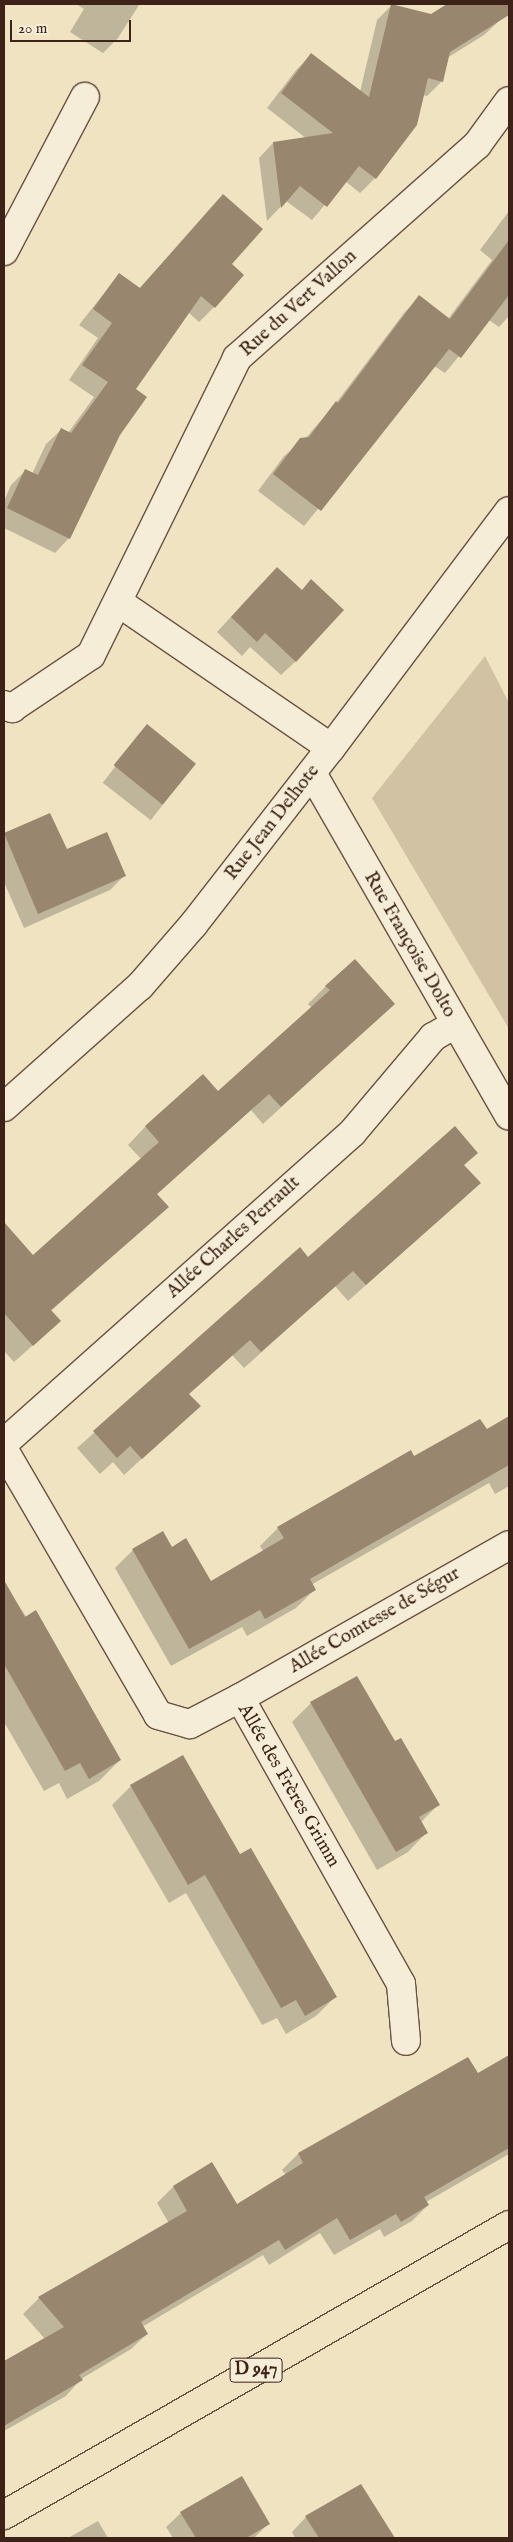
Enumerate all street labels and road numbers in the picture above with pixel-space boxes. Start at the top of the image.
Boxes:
street label: Rue du Vert Vallon [236,246,362,362]
street label: Rue Jean Delhote [221,761,325,885]
street label: Rue Françoise Dolto [358,868,460,1022]
street label: Allée Charles Perrault [163,1172,305,1304]
street label: Allée Comtesse de Ségur [286,1563,464,1679]
street label: Allée des Frères Grimm [232,1700,344,1872]
road number: D 947 [228,2354,284,2386]

